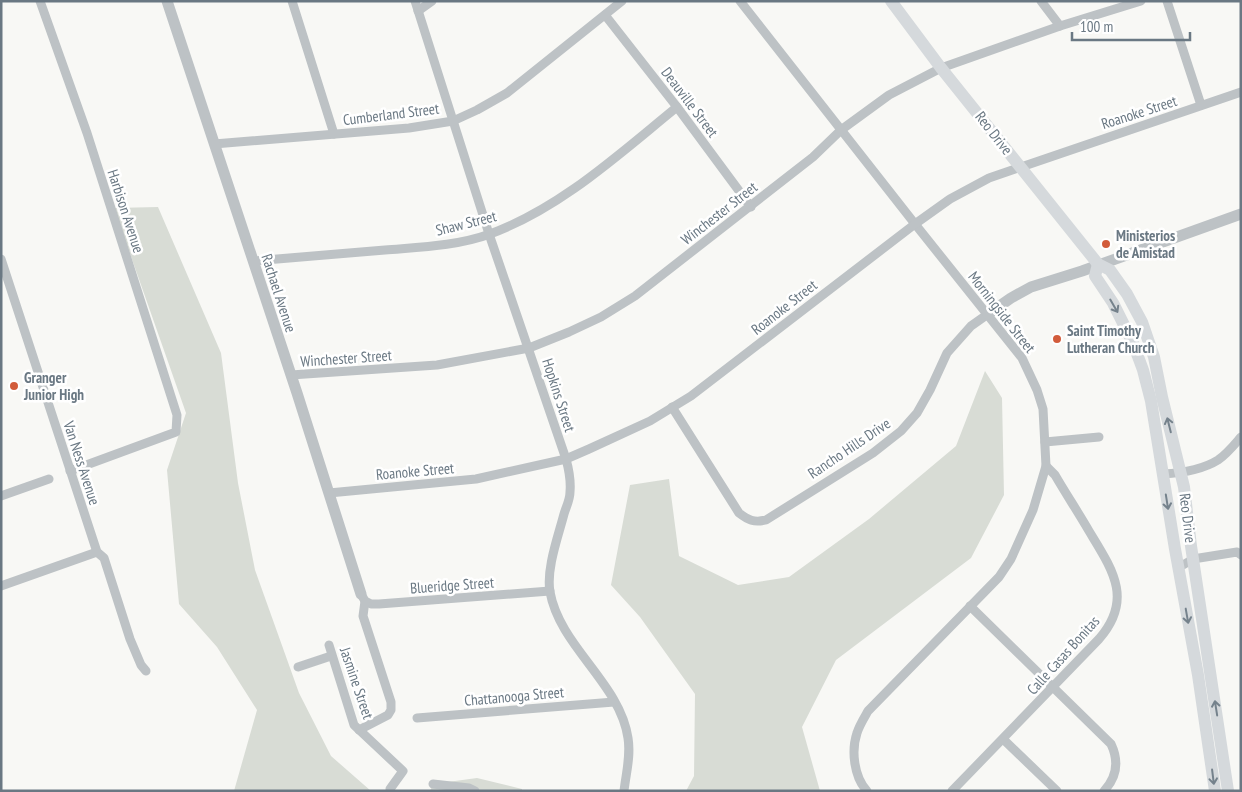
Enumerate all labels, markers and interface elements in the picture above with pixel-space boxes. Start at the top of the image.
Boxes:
scale bar [1072,10,1190,42]
text: 100 m [1080,17,1113,36]
street label: Deauville Street [657,63,723,141]
street label: Roanoke Street [1099,91,1179,133]
street label: Cumberland Street [342,99,440,129]
street label: Reo Drive [971,108,1017,158]
street label: Harbison Avenue [104,167,148,255]
street label: Winchester Street [677,177,761,249]
street label: Shaw Street [434,206,498,240]
place label: Ministerios de Amistad [1116,226,1175,262]
marker: Ministerios de Amistad [1100,238,1112,250]
street label: Rachael Avenue [257,251,301,335]
street label: Morningside Street [964,267,1040,357]
street label: Roanoke Street [747,275,821,339]
one-way arrow [1110,299,1120,313]
place label: Saint Timothy Lutheran Church [1067,321,1155,357]
marker: Saint Timothy Lutheran Church [1051,333,1063,345]
street label: Winchester Street [300,345,392,371]
street label: Hopkins Street [538,356,580,434]
place label: Granger Junior High [23,368,84,404]
marker: Granger Junior High [8,380,20,392]
street label: Rancho Hills Drive [804,414,894,482]
street label: Van Ness Avenue [59,418,105,507]
one-way arrow [1164,418,1173,434]
street label: Roanoke Street [375,458,455,484]
street label: Reo Drive [1176,492,1200,544]
one-way arrow [1163,494,1173,510]
street label: Blueridge Street [409,573,495,597]
one-way arrow [1183,608,1192,624]
street label: Calle Casas Bonitas [1023,612,1103,698]
street label: Jasmine Street [336,644,378,721]
street label: Chattanooga Street [463,682,565,710]
one-way arrow [1211,700,1221,716]
one-way arrow [1208,768,1218,784]

